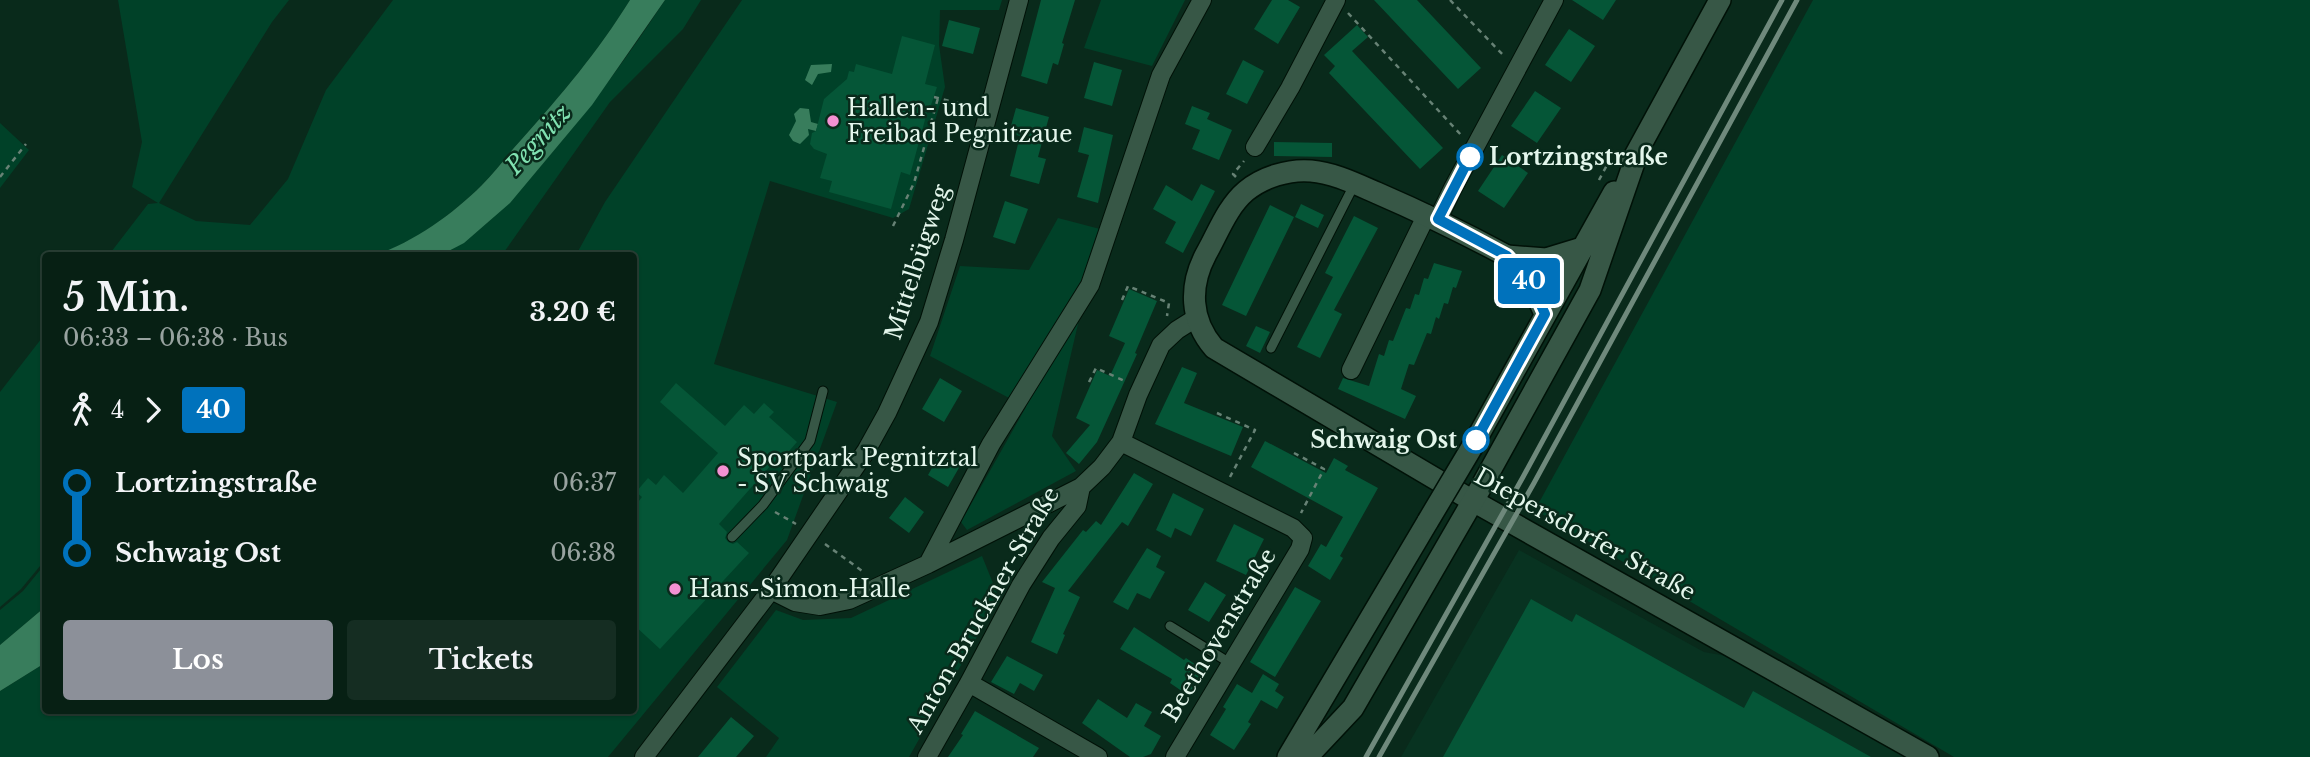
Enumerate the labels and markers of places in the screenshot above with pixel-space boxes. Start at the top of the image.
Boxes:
place label: Hallen- und Freibad Pegnitzaue [847,94,1072,148]
marker: Hallen- und Freibad Pegnitzaue [825,113,841,129]
place label: Lortzingstraße [1489,143,1668,171]
marker: Lortzingstraße [1457,144,1483,170]
place label: Schwaig Ost [1310,426,1457,454]
marker: Schwaig Ost [1463,427,1489,453]
place label: Sportpark Pegnitztal - SV Schwaig [737,444,978,498]
marker: Sportpark Pegnitztal - SV Schwaig [715,463,731,479]
place label: Hans-Simon-Halle [689,575,911,603]
marker: Hans-Simon-Halle [667,581,683,597]

